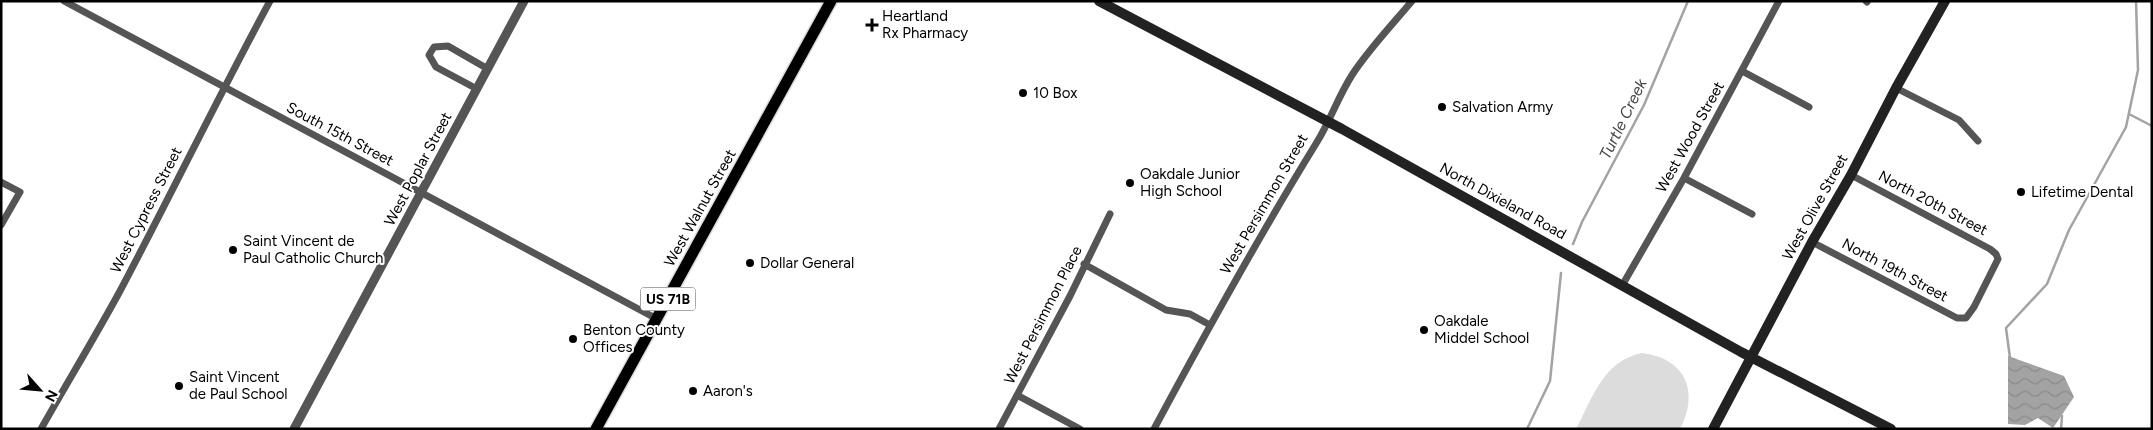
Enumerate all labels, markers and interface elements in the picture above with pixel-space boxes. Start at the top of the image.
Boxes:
place label: Heartland Rx Pharmacy [882,7,968,42]
marker: Heartland Rx Pharmacy [866,19,878,31]
water label: Turtle Creek [1595,75,1651,162]
street label: West Wood Street [1652,78,1728,196]
place label: 10 Box [1033,84,1077,102]
marker: 10 Box [1017,87,1029,99]
street label: South 15th Street [283,98,397,170]
place label: Salvation Army [1452,98,1553,116]
marker: Salvation Army [1436,101,1448,113]
street label: West Poplar Street [380,109,456,229]
street label: West Persimmon Street [1216,130,1312,277]
street label: West Cypress Street [106,144,186,276]
street label: West Walnut Street [660,146,740,270]
street label: West Olive Street [1778,151,1852,263]
street label: North Dixieland Road [1437,159,1569,243]
place label: Oakdale Junior High School [1140,165,1240,200]
street label: North 20th Street [1875,167,1991,239]
marker: Oakdale Junior High School [1124,177,1136,189]
place label: Lifetime Dental [2031,183,2133,201]
marker: Lifetime Dental [2015,186,2027,198]
place label: Saint Vincent de Paul Catholic Church [243,232,383,267]
street label: North 19th Street [1839,234,1951,306]
street label: West Persimmon Place [1000,243,1086,387]
marker: Saint Vincent de Paul Catholic Church [227,244,239,256]
place label: Dollar General [760,254,854,272]
marker: Dollar General [744,257,756,269]
road number: US 71B [640,288,696,310]
place label: Oakdale Middel School [1434,312,1529,347]
place label: Benton County Offices [583,321,685,356]
marker: Oakdale Middel School [1418,324,1430,336]
marker: Benton County Offices [567,333,579,345]
north arrow [15,365,65,415]
place label: Saint Vincent de Paul School [189,368,288,403]
marker: Saint Vincent de Paul School [173,380,185,392]
place label: Aaron's [703,382,753,400]
marker: Aaron's [687,385,699,397]
text: N [41,387,61,404]

